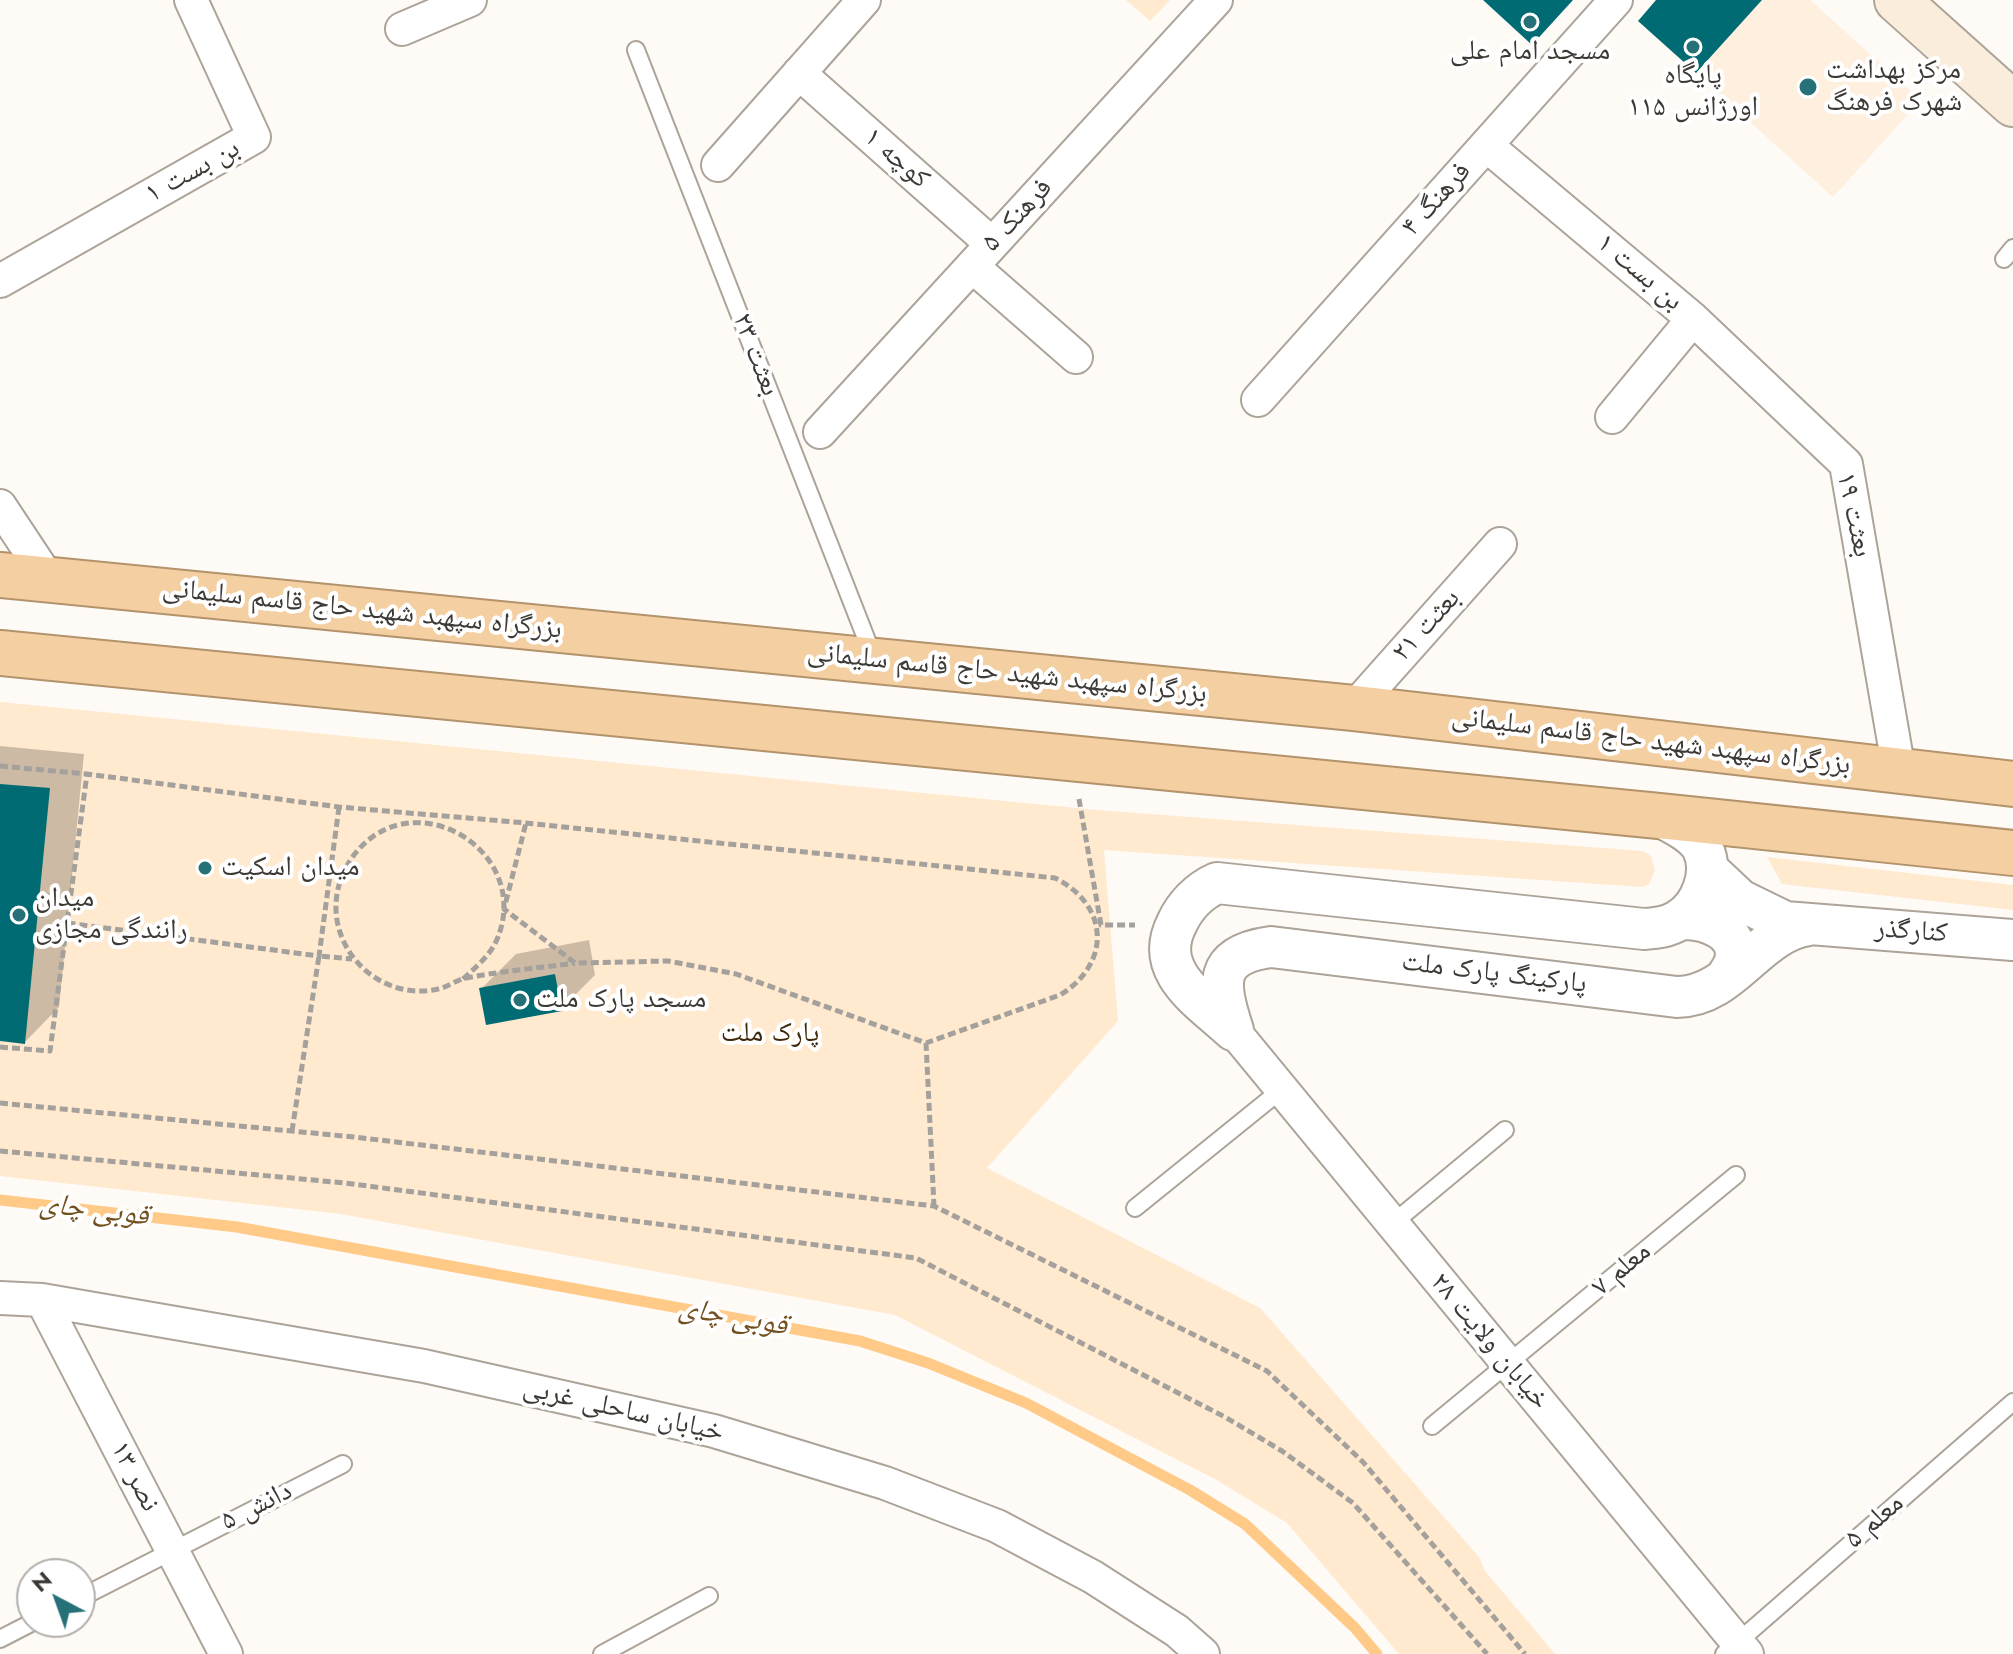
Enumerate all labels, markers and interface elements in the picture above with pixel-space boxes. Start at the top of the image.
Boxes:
marker: مسجد امام علی [1521,13,1539,31]
place label: مسجد امام علی [1450,35,1610,69]
marker: پایگاه اورژانس ۱۱۵ [1684,38,1702,56]
place label: مرکز بهداشت شهرک فرهنگ [1826,54,1962,120]
place label: پایگاه اورژانس ۱۱۵ [1628,59,1758,125]
marker: مرکز بهداشت شهرک فرهنگ [1797,76,1819,98]
street label: کوچه ۱ [856,121,936,197]
street label: بن بست ۱ [140,132,246,212]
street label: فرهنگ ۴ [1395,156,1479,244]
street label: فرهنک ۵ [976,172,1060,260]
street label: بن بست ۱ [1589,227,1689,319]
street label: بعثت ۲۳ [724,309,786,401]
street label: بعثت ۱۹ [1828,470,1878,560]
street label: بزرگراه سپهبد شهید حاج قاسم سلیمانی [161,572,563,648]
street label: بعثت ۲۱ [1386,583,1468,669]
street label: بزرگراه سپهبد شهید حاج قاسم سلیمانی [806,636,1208,712]
street label: بزرگراه سپهبد شهید حاج قاسم سلیمانی [1450,701,1852,783]
place label: میدان اسکیت [221,851,359,885]
marker: میدان اسکیت [196,859,214,877]
place label: میدان رانندگی مجازی [35,882,187,948]
marker: میدان رانندگی مجازی [10,906,28,924]
street label: کنارگذر [1873,913,1949,951]
street label: پارکینگ پارک ملت [1400,946,1588,1002]
place label: مسجد پارک ملت [536,983,706,1017]
marker: مسجد پارک ملت [511,991,529,1009]
park label: پارک ملت [721,1017,819,1051]
water label: قوبی چای [37,1186,151,1236]
street label: معلم ۷ [1586,1236,1658,1304]
street label: خیابان ولایت ۲۸ [1422,1267,1556,1417]
water label: قوبی چای [676,1291,790,1345]
street label: خیابان ساحلی غربی [519,1372,727,1450]
street label: نصر ۱۳ [102,1436,166,1518]
street label: دانش ۵ [216,1475,298,1539]
street label: معلم ۵ [1839,1487,1911,1557]
north arrow [16,1558,96,1638]
text: N [24,1564,59,1599]

